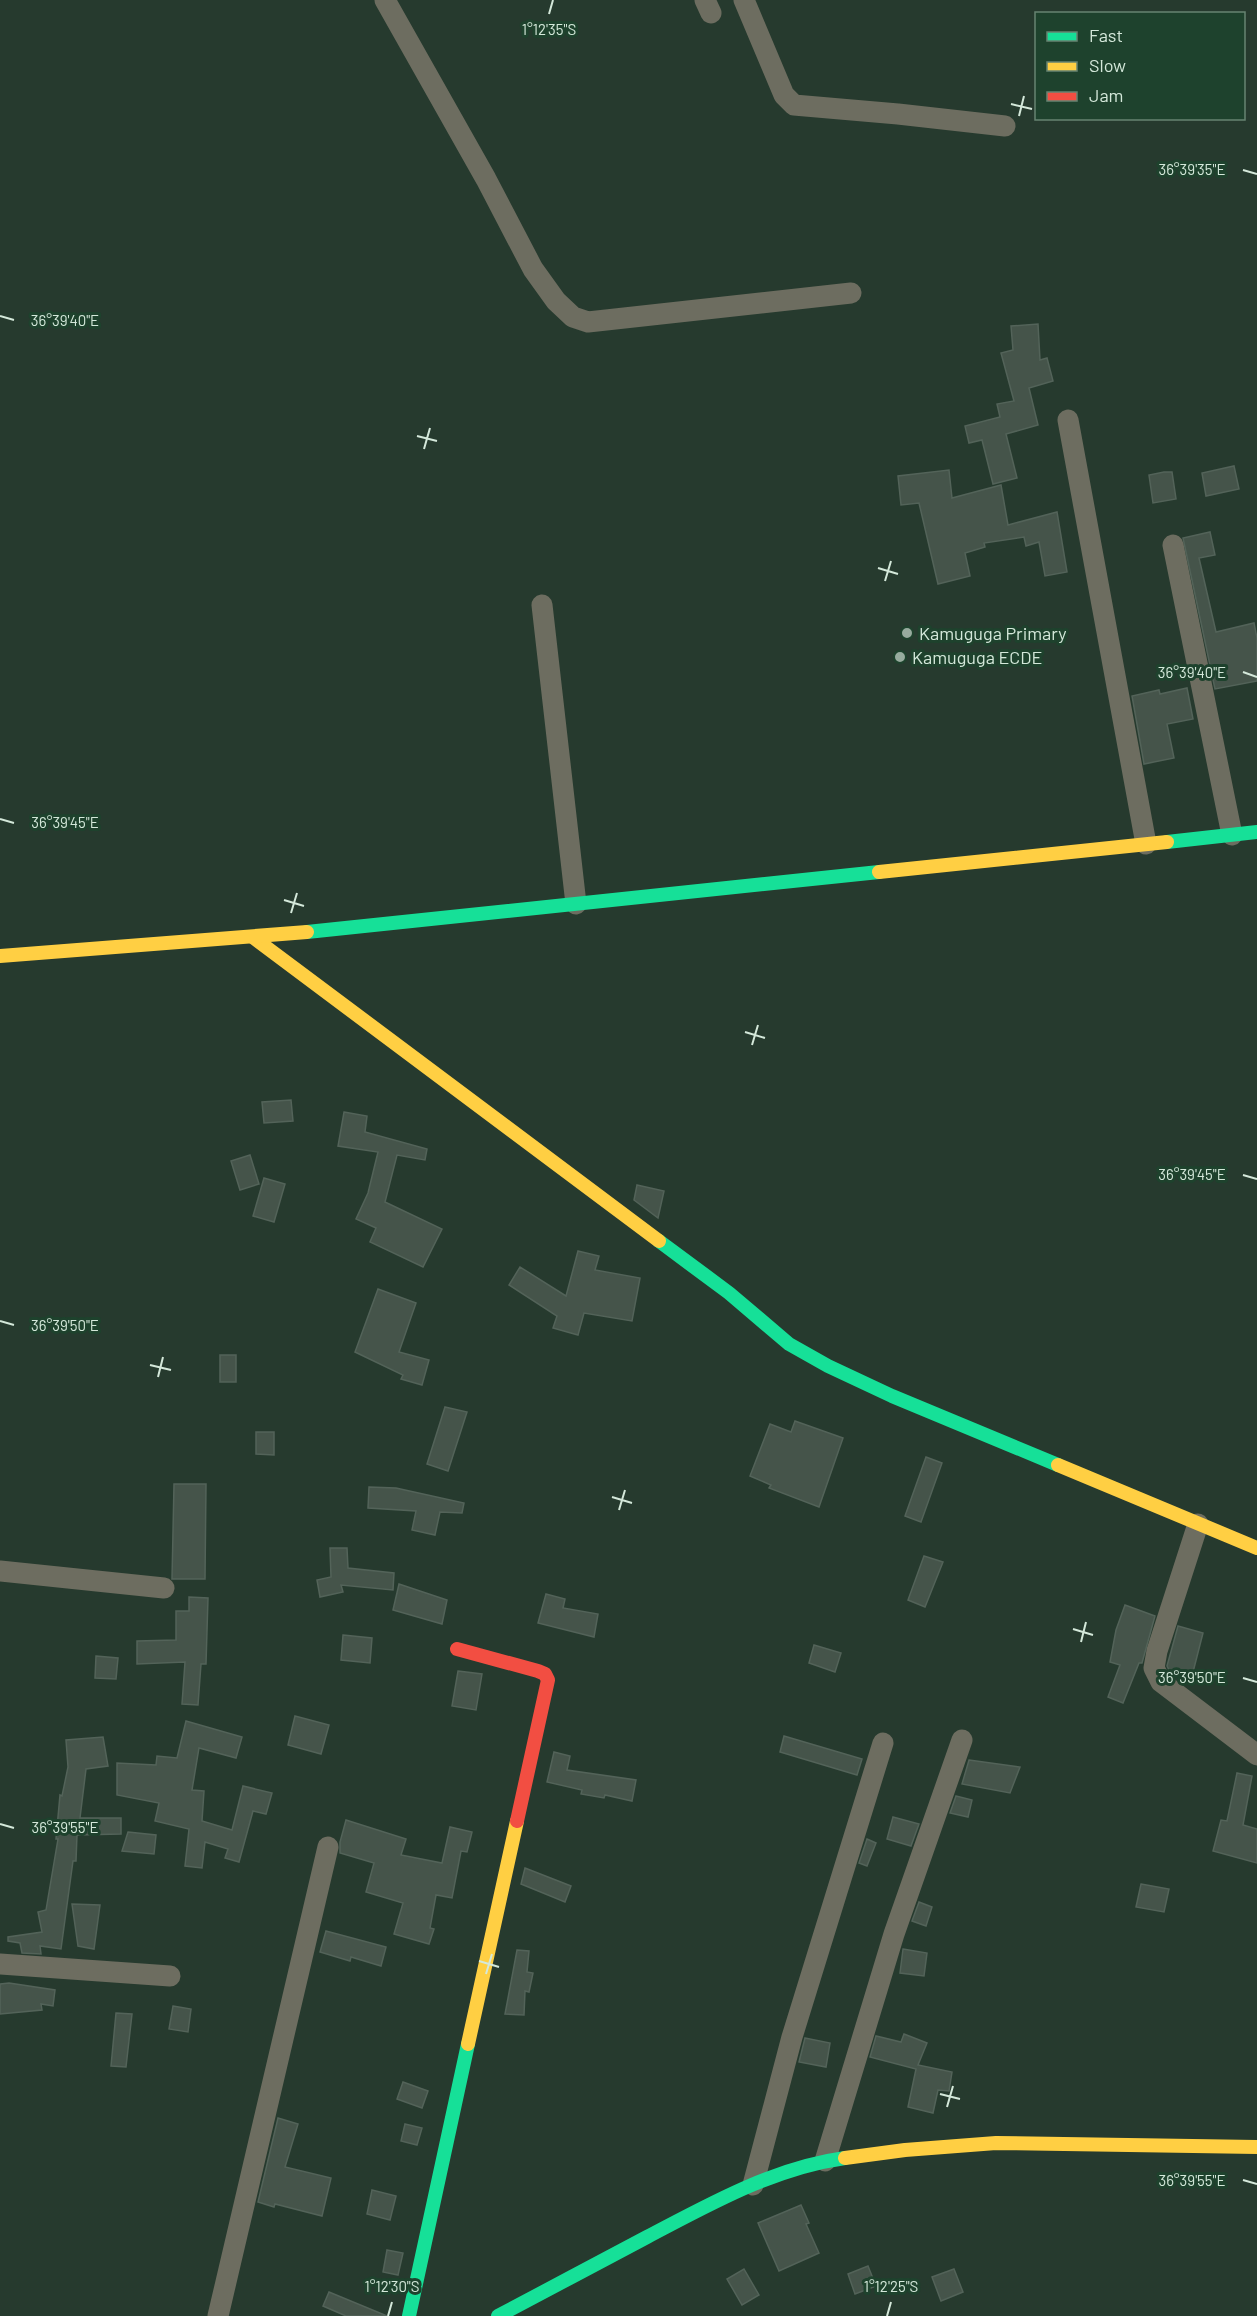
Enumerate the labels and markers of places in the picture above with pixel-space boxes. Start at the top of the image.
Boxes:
place label: Kamuguga Primary [919,622,1067,644]
marker: Kamuguga Primary [900,626,914,640]
place label: Kamuguga ECDE [912,646,1042,668]
marker: Kamuguga ECDE [893,650,907,664]

